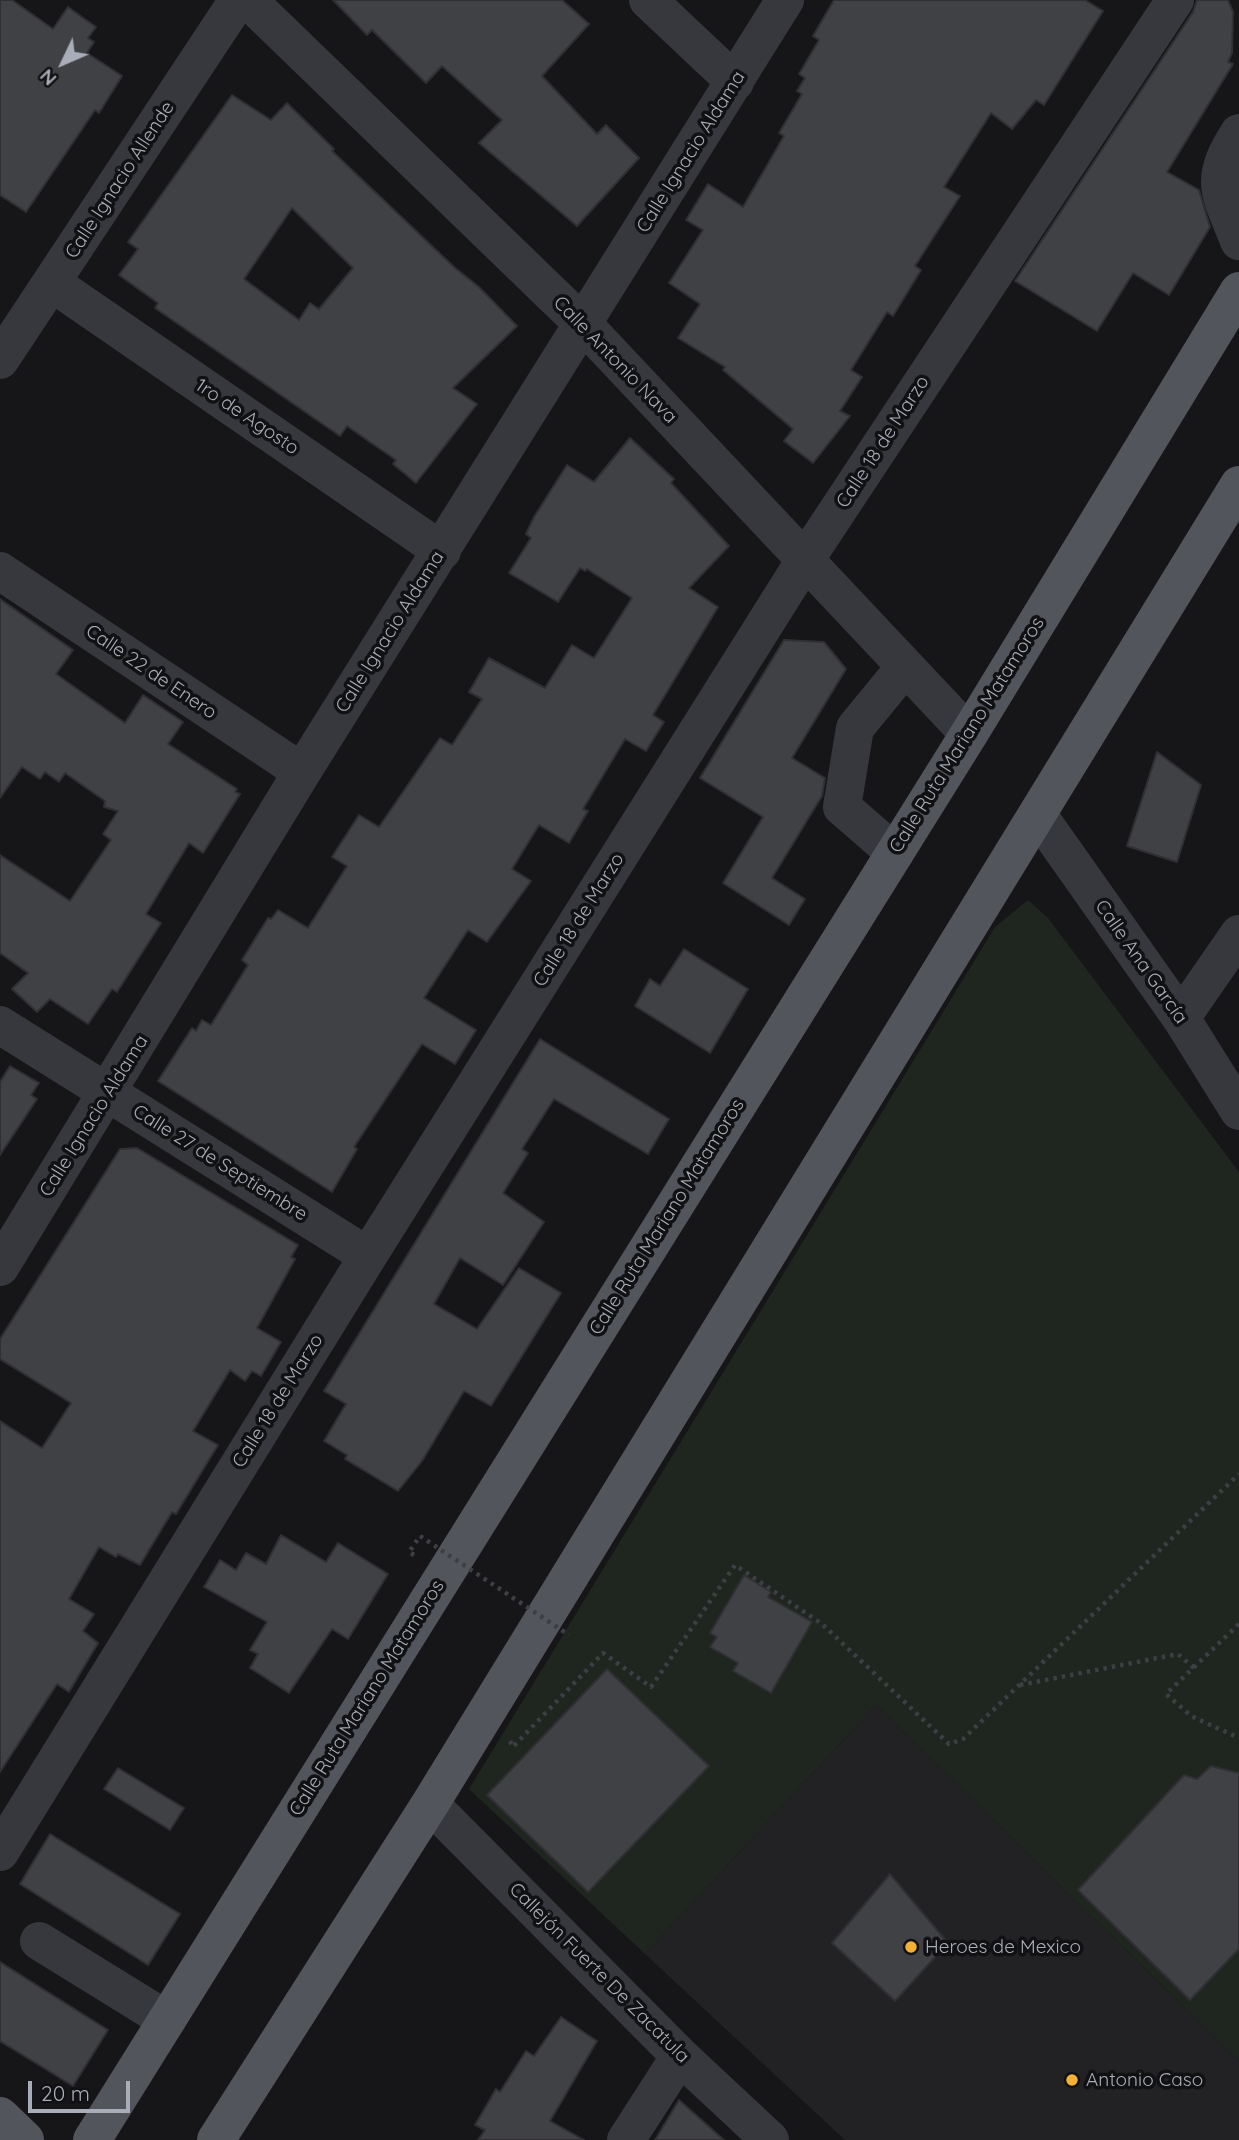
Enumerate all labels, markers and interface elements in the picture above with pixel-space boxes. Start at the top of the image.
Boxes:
north arrow [28,28,98,98]
text: N [34,64,61,91]
street label: Calle Ignacio Aldama [632,67,750,237]
street label: Calle Ignacio Allende [61,97,179,263]
street label: Calle Antonio Nava [549,292,681,428]
street label: Calle 18 de Marzo [832,372,934,512]
street label: 1ro de Agosto [191,374,303,460]
street label: Calle Ignacio Aldama [331,547,449,717]
street label: Calle Ruta Mariano Matamoros [885,613,1049,857]
street label: Calle 22 de Enero [81,620,221,724]
street label: Calle 18 de Marzo [529,849,629,991]
street label: Calle Ana García [1090,896,1192,1028]
street label: Calle Ignacio Aldama [35,1031,153,1201]
street label: Calle Ruta Mariano Matamoros [585,1095,749,1339]
street label: Calle 27 de Septiembre [128,1100,312,1226]
street label: Calle 18 de Marzo [228,1330,328,1472]
street label: Calle Ruta Mariano Matamoros [285,1576,449,1820]
street label: Callejón Fuerte De Zacatula [504,1878,694,2068]
place label: Heroes de Mexico [925,1936,1081,1958]
marker: Heroes de Mexico [903,1939,919,1955]
scale bar [32,2066,133,2110]
place label: Antonio Caso [1086,2069,1203,2091]
marker: Antonio Caso [1064,2072,1080,2088]
text: 20 m [41,2080,90,2106]

